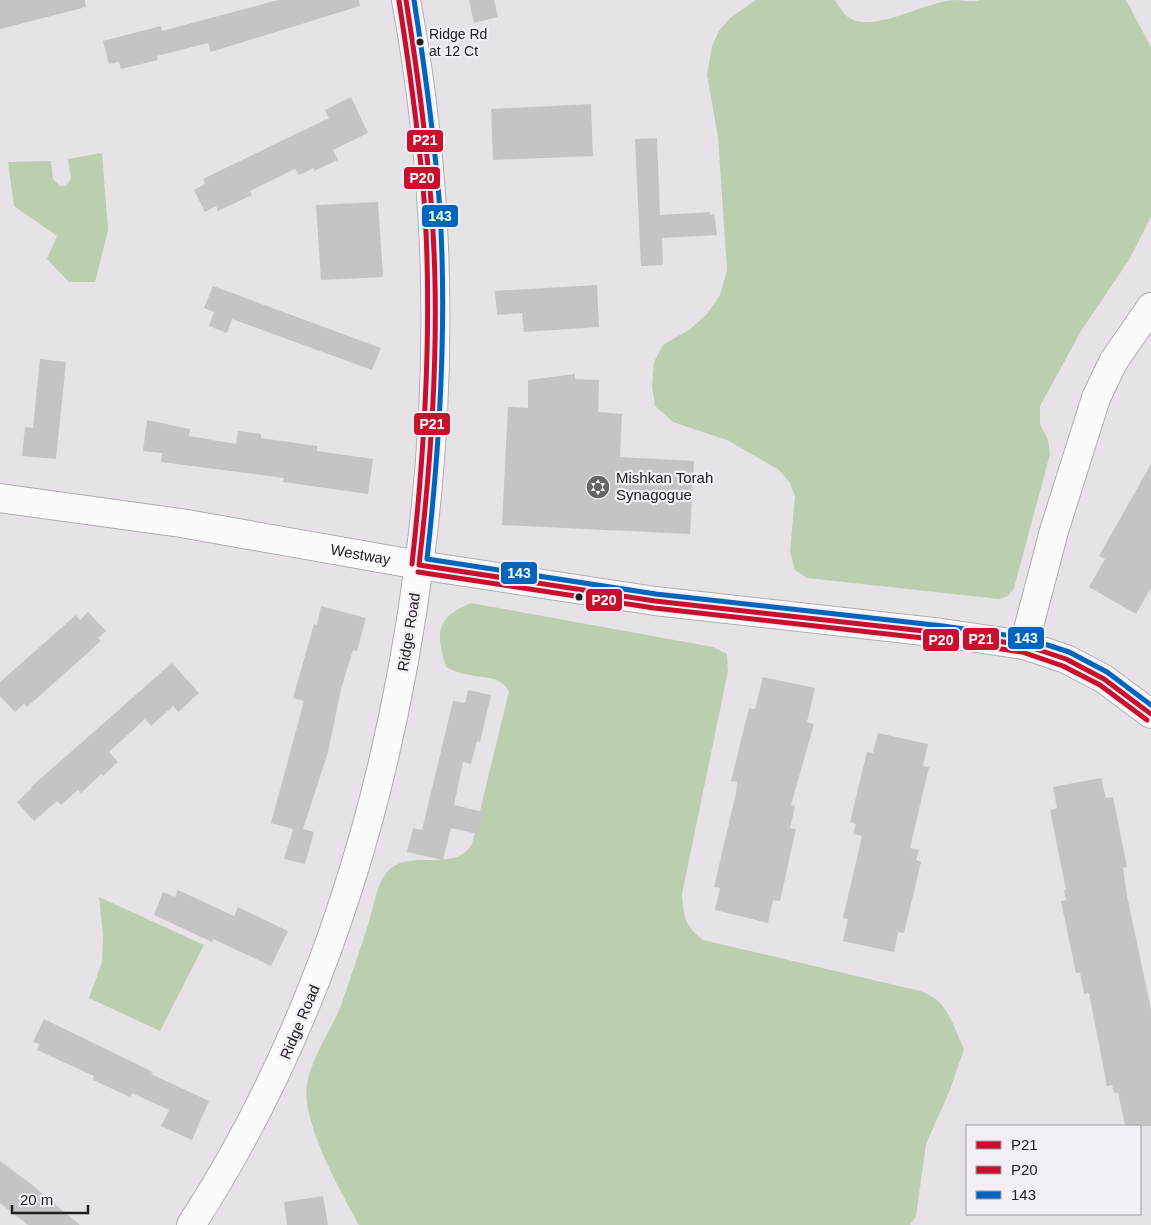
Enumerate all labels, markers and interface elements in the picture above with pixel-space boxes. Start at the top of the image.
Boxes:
place label: Ridge Rd at 12 Ct [429,26,487,59]
marker: Ridge Rd at 12 Ct [415,37,425,47]
line badge: P21 [406,129,444,153]
text: P21 [413,132,438,148]
line badge: P20 [403,166,441,190]
text: P20 [410,170,435,186]
line badge: 143 [421,204,459,228]
text: 143 [428,208,452,224]
line badge: P21 [413,412,451,436]
text: P21 [420,416,445,432]
place label: Mishkan Torah Synagogue [616,469,713,503]
synagogue icon: Mishkan Torah Synagogue [585,474,611,500]
street label: Westway [329,541,392,568]
line badge: 143 [500,561,538,585]
text: 143 [507,565,531,581]
line badge: P20 [585,588,623,612]
street label: Ridge Road [394,591,423,672]
unlabelled marker [574,592,584,602]
text: P20 [592,592,617,608]
line badge: 143 [1007,626,1045,650]
line badge: P21 [962,627,1000,651]
line badge: P20 [922,628,960,652]
text: 143 [1014,630,1038,646]
text: P21 [969,631,994,647]
text: P20 [929,632,954,648]
street label: Ridge Road [276,982,323,1062]
legend [966,1125,1141,1215]
text: P21 [1011,1136,1038,1153]
text: P20 [1011,1161,1038,1178]
scale bar [12,1182,89,1214]
text: 143 [1011,1186,1036,1203]
text: 20 m [20,1191,53,1208]

